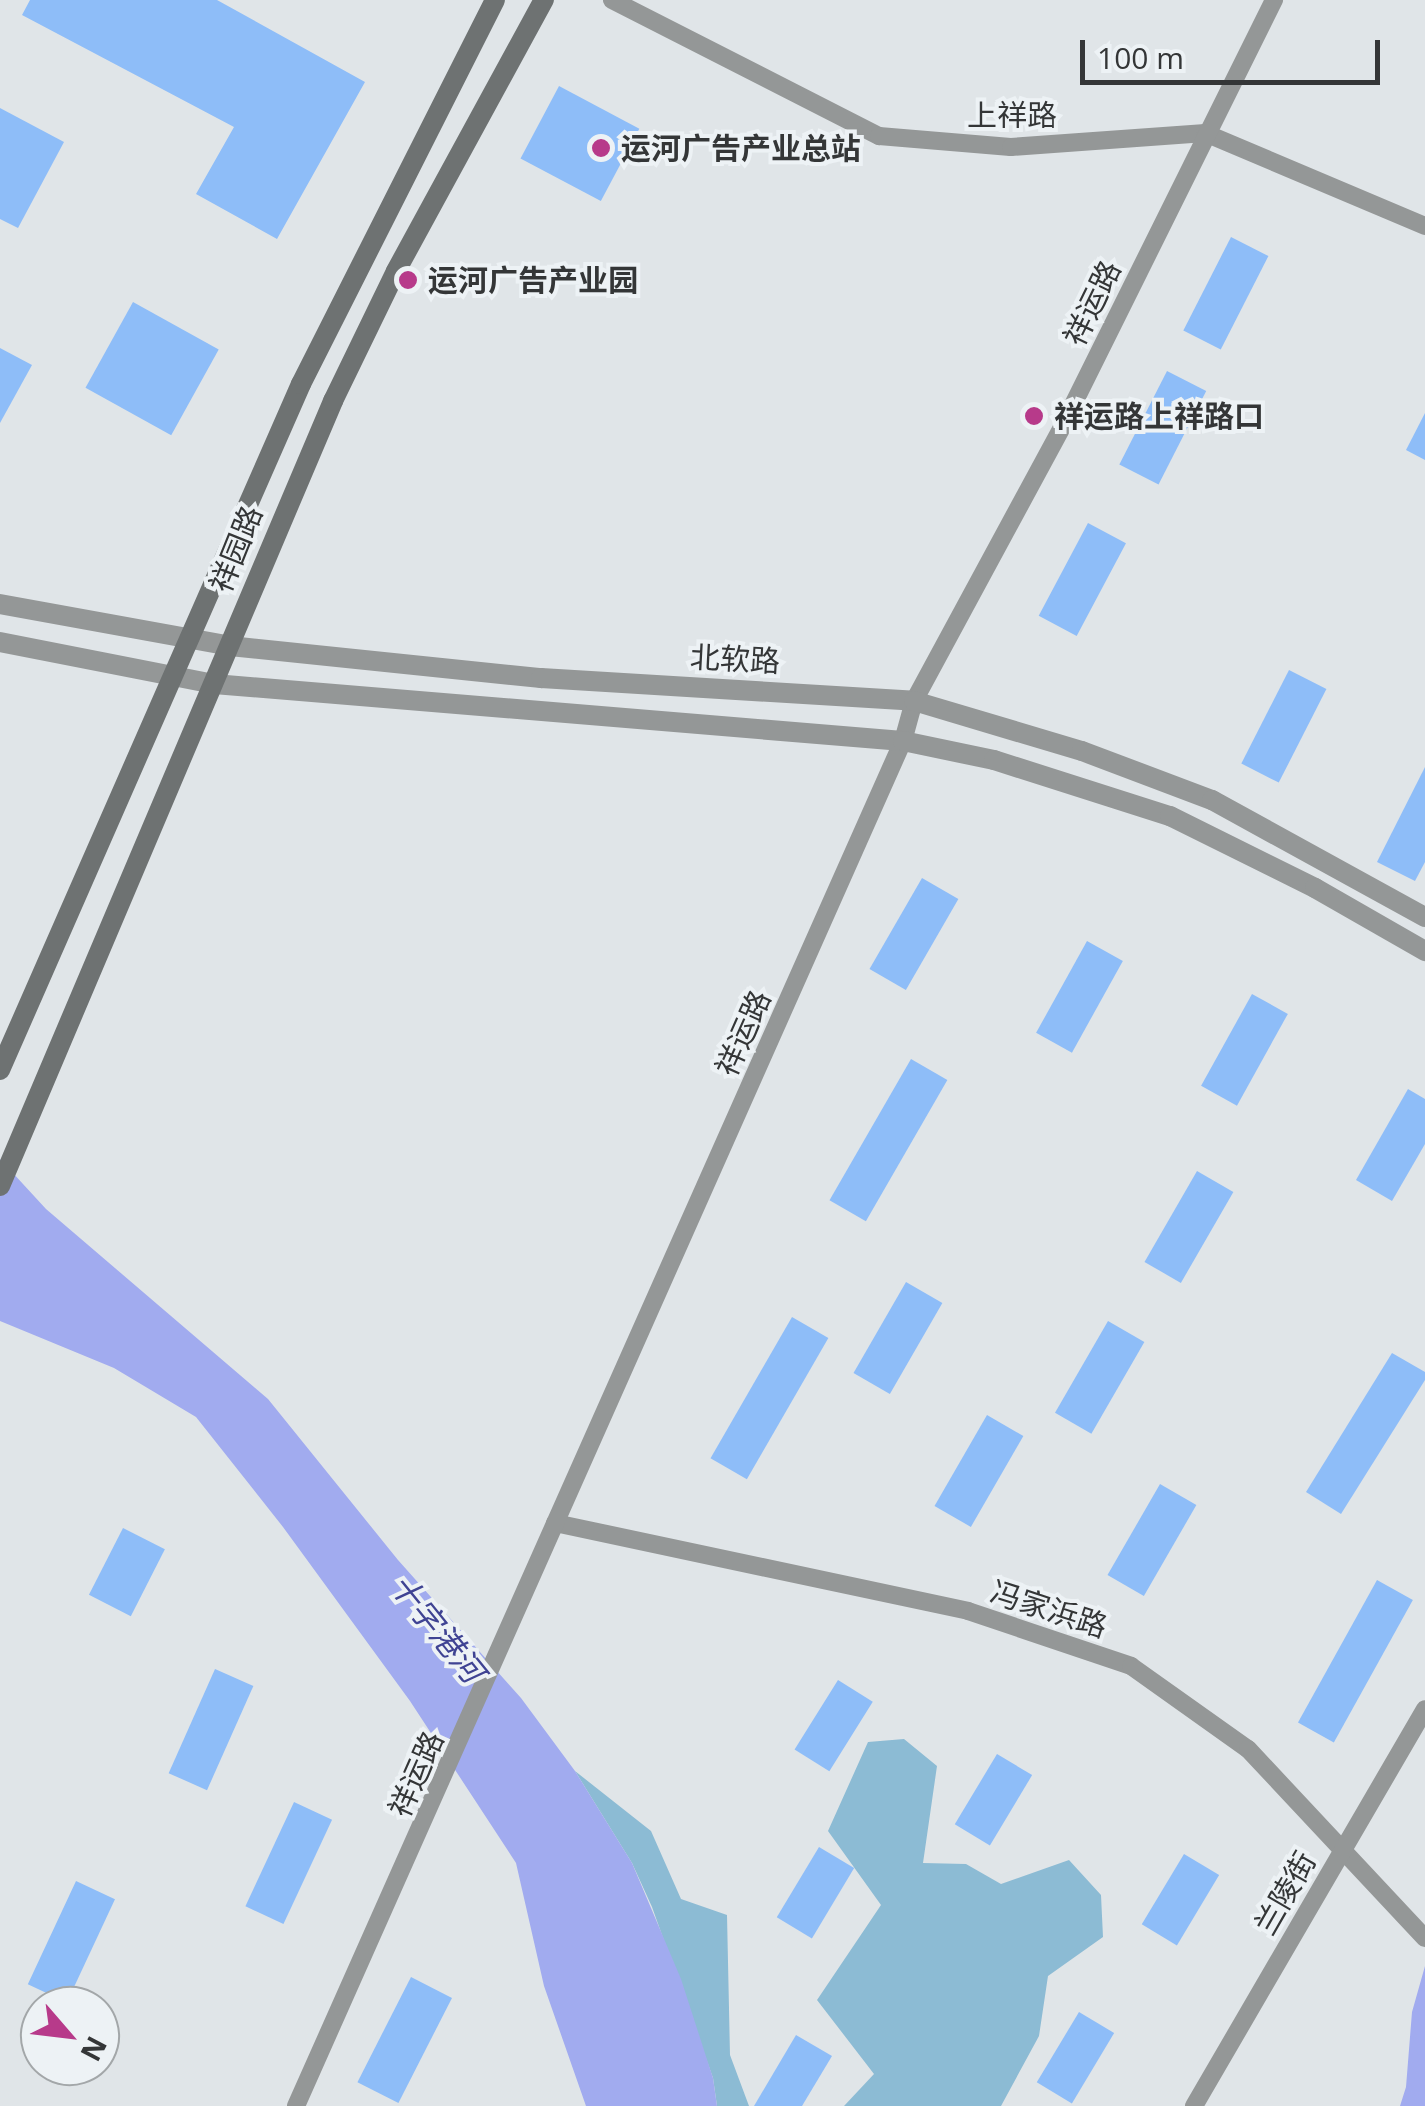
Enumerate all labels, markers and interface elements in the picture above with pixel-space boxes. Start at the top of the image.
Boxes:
scale bar [1085,20,1385,82]
text: 100 m [1097,37,1184,78]
street label: 上祥路 [967,97,1057,133]
place label: 运河广告产业总站 [621,130,861,166]
marker: 运河广告产业总站 [590,137,612,159]
street label: 祥运路 [1056,255,1128,351]
place label: 运河广告产业园 [428,262,638,298]
marker: 运河广告产业园 [397,269,419,291]
place label: 祥运路上祥路口 [1054,398,1264,434]
marker: 祥运路上祥路口 [1023,405,1045,427]
street label: 祥园路 [202,501,270,597]
street label: 北软路 [689,639,781,679]
street label: 祥运路 [708,985,778,1081]
water label: 十字港河 [382,1566,492,1690]
street label: 冯家浜路 [986,1573,1112,1645]
street label: 祥运路 [381,1726,451,1822]
street label: 兰陵街 [1247,1845,1323,1941]
north arrow [20,1986,120,2086]
text: N [73,2030,117,2068]

